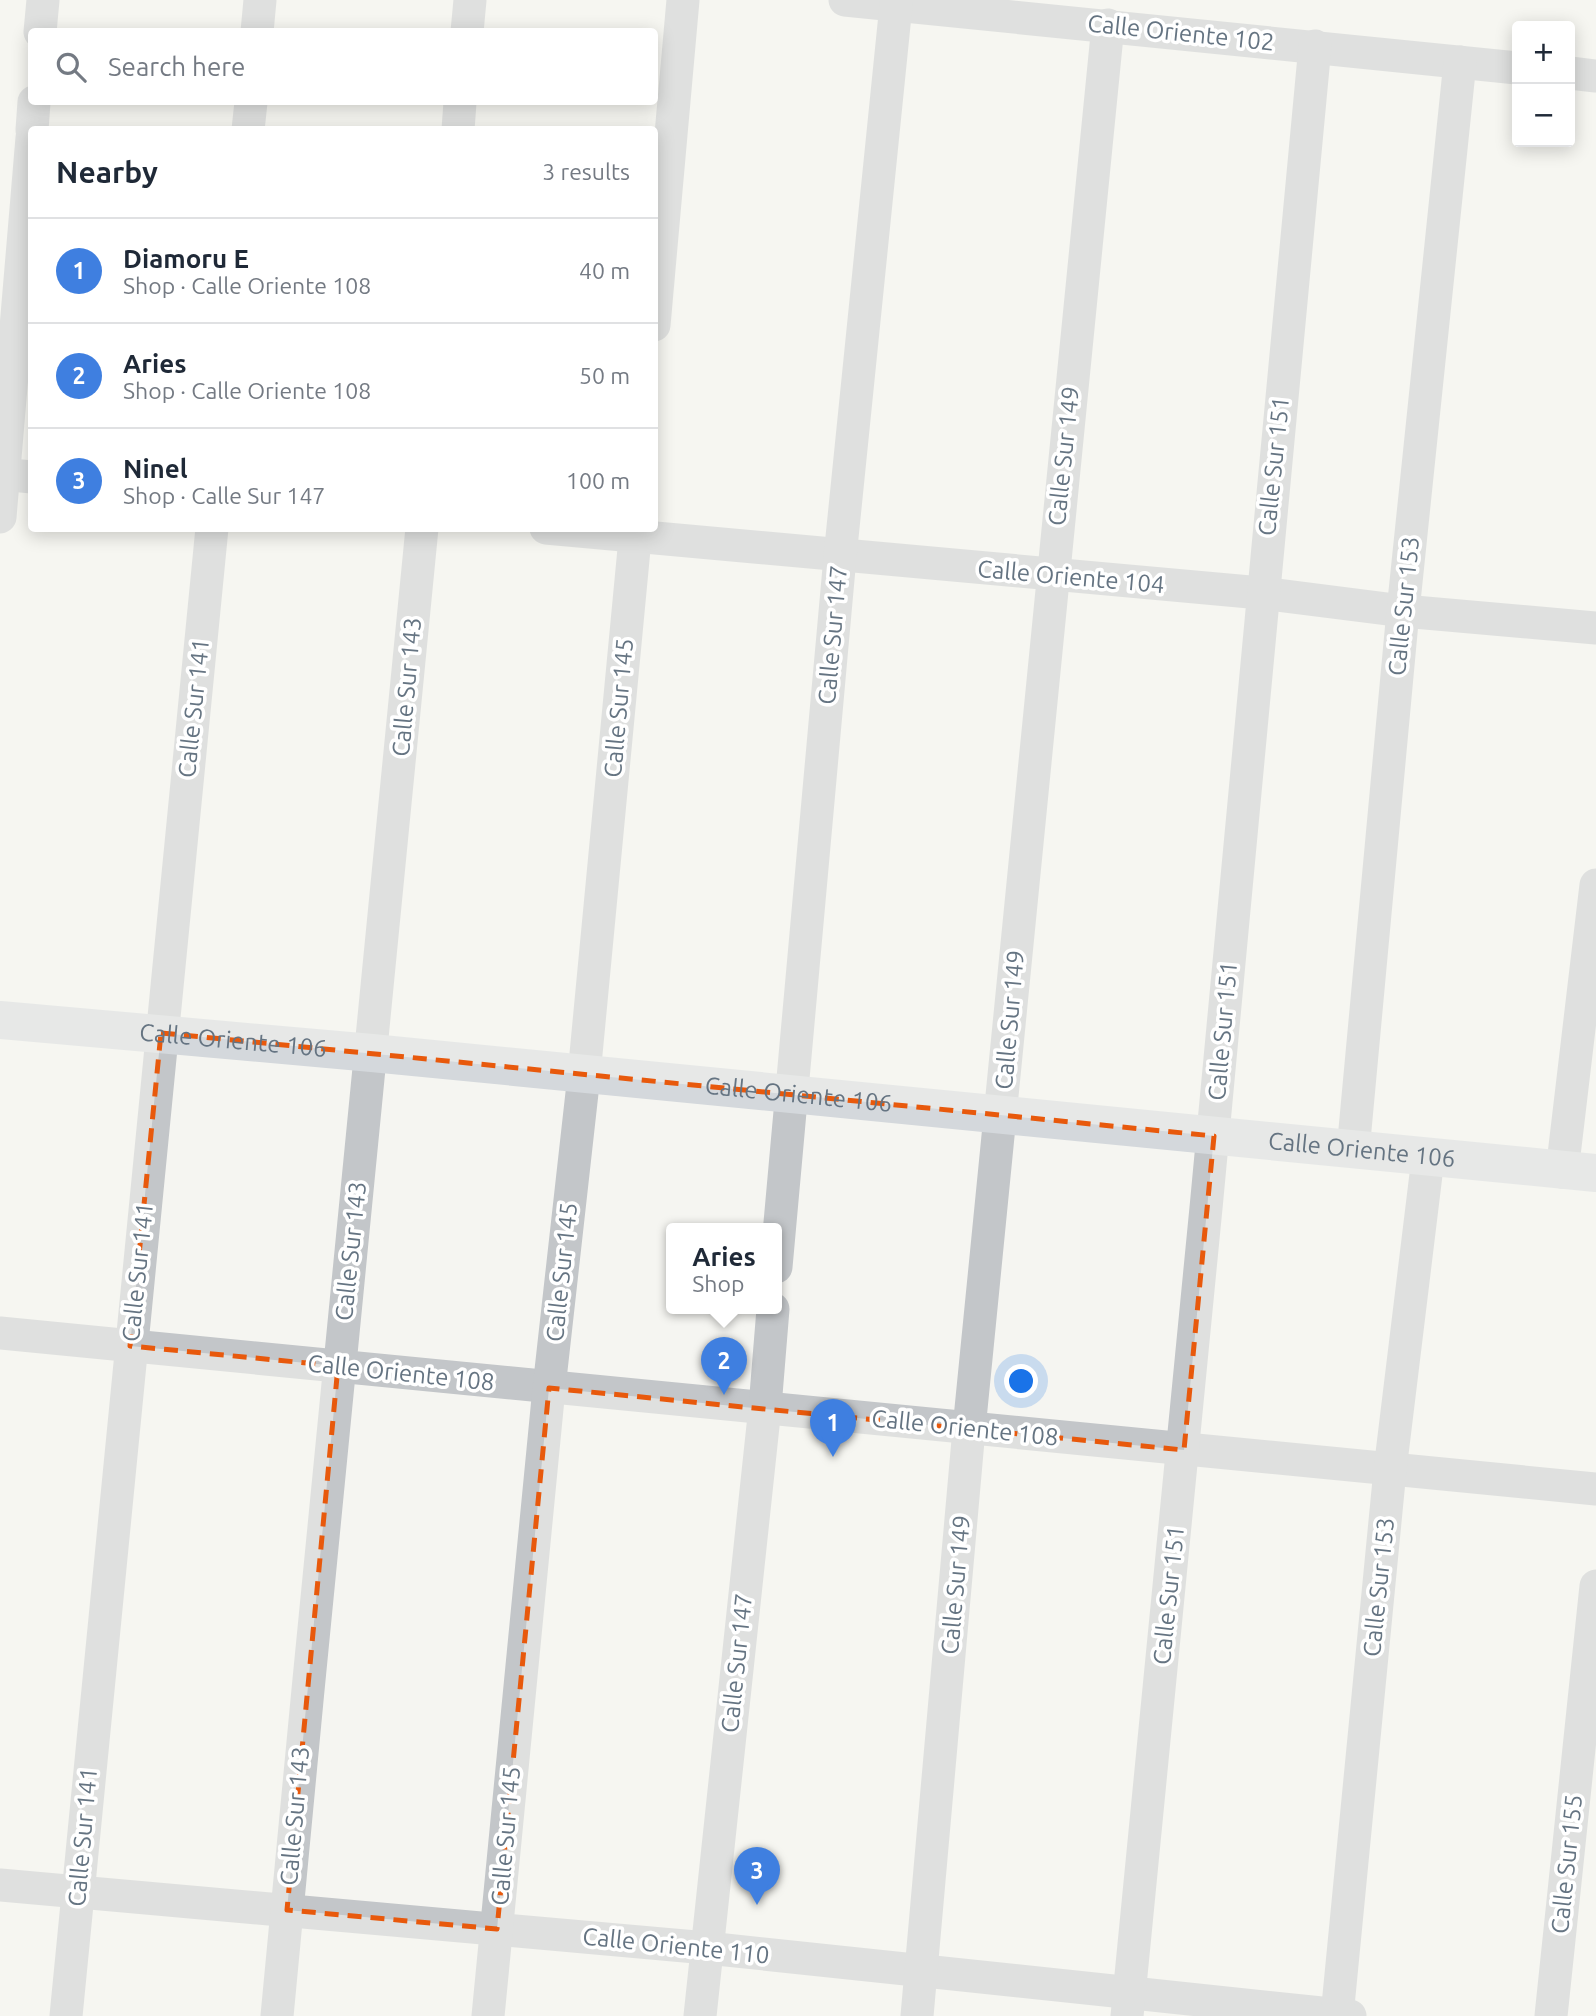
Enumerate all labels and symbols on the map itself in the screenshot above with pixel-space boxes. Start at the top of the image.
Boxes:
street label: Calle Oriente 102 [1086,9,1276,56]
street label: Calle Sur 149 [1043,385,1084,527]
street label: Calle Sur 151 [1253,395,1294,537]
street label: Calle Sur 153 [1383,535,1424,677]
street label: Calle Oriente 104 [976,555,1166,598]
street label: Calle Sur 147 [813,564,852,706]
street label: Calle Sur 143 [387,616,426,758]
street label: Calle Sur 141 [173,637,214,779]
street label: Calle Sur 145 [599,637,638,779]
street label: Calle Sur 149 [990,949,1029,1091]
street label: Calle Sur 151 [1203,960,1242,1102]
street label: Calle Oriente 106 [138,1018,328,1062]
street label: Calle Oriente 106 [704,1072,893,1117]
street label: Calle Oriente 106 [1267,1127,1457,1172]
street label: Calle Sur 143 [330,1180,371,1322]
street label: Calle Sur 141 [117,1201,158,1343]
street label: Calle Sur 145 [541,1201,582,1343]
pin: 2 [701,1337,747,1395]
street label: Calle Oriente 108 [306,1349,496,1396]
your location [1004,1364,1038,1398]
pin: 1 [810,1399,856,1457]
street label: Calle Oriente 108 [870,1404,1060,1451]
street label: Calle Sur 149 [936,1514,975,1656]
street label: Calle Sur 153 [1358,1516,1399,1658]
street label: Calle Sur 151 [1148,1524,1189,1666]
street label: Calle Sur 147 [716,1592,757,1734]
street label: Calle Sur 143 [275,1745,314,1887]
street label: Calle Sur 145 [486,1765,525,1907]
street label: Calle Sur 141 [63,1766,102,1908]
street label: Calle Sur 155 [1546,1793,1587,1935]
pin: 3 [734,1847,780,1905]
street label: Calle Oriente 110 [581,1922,771,1969]

